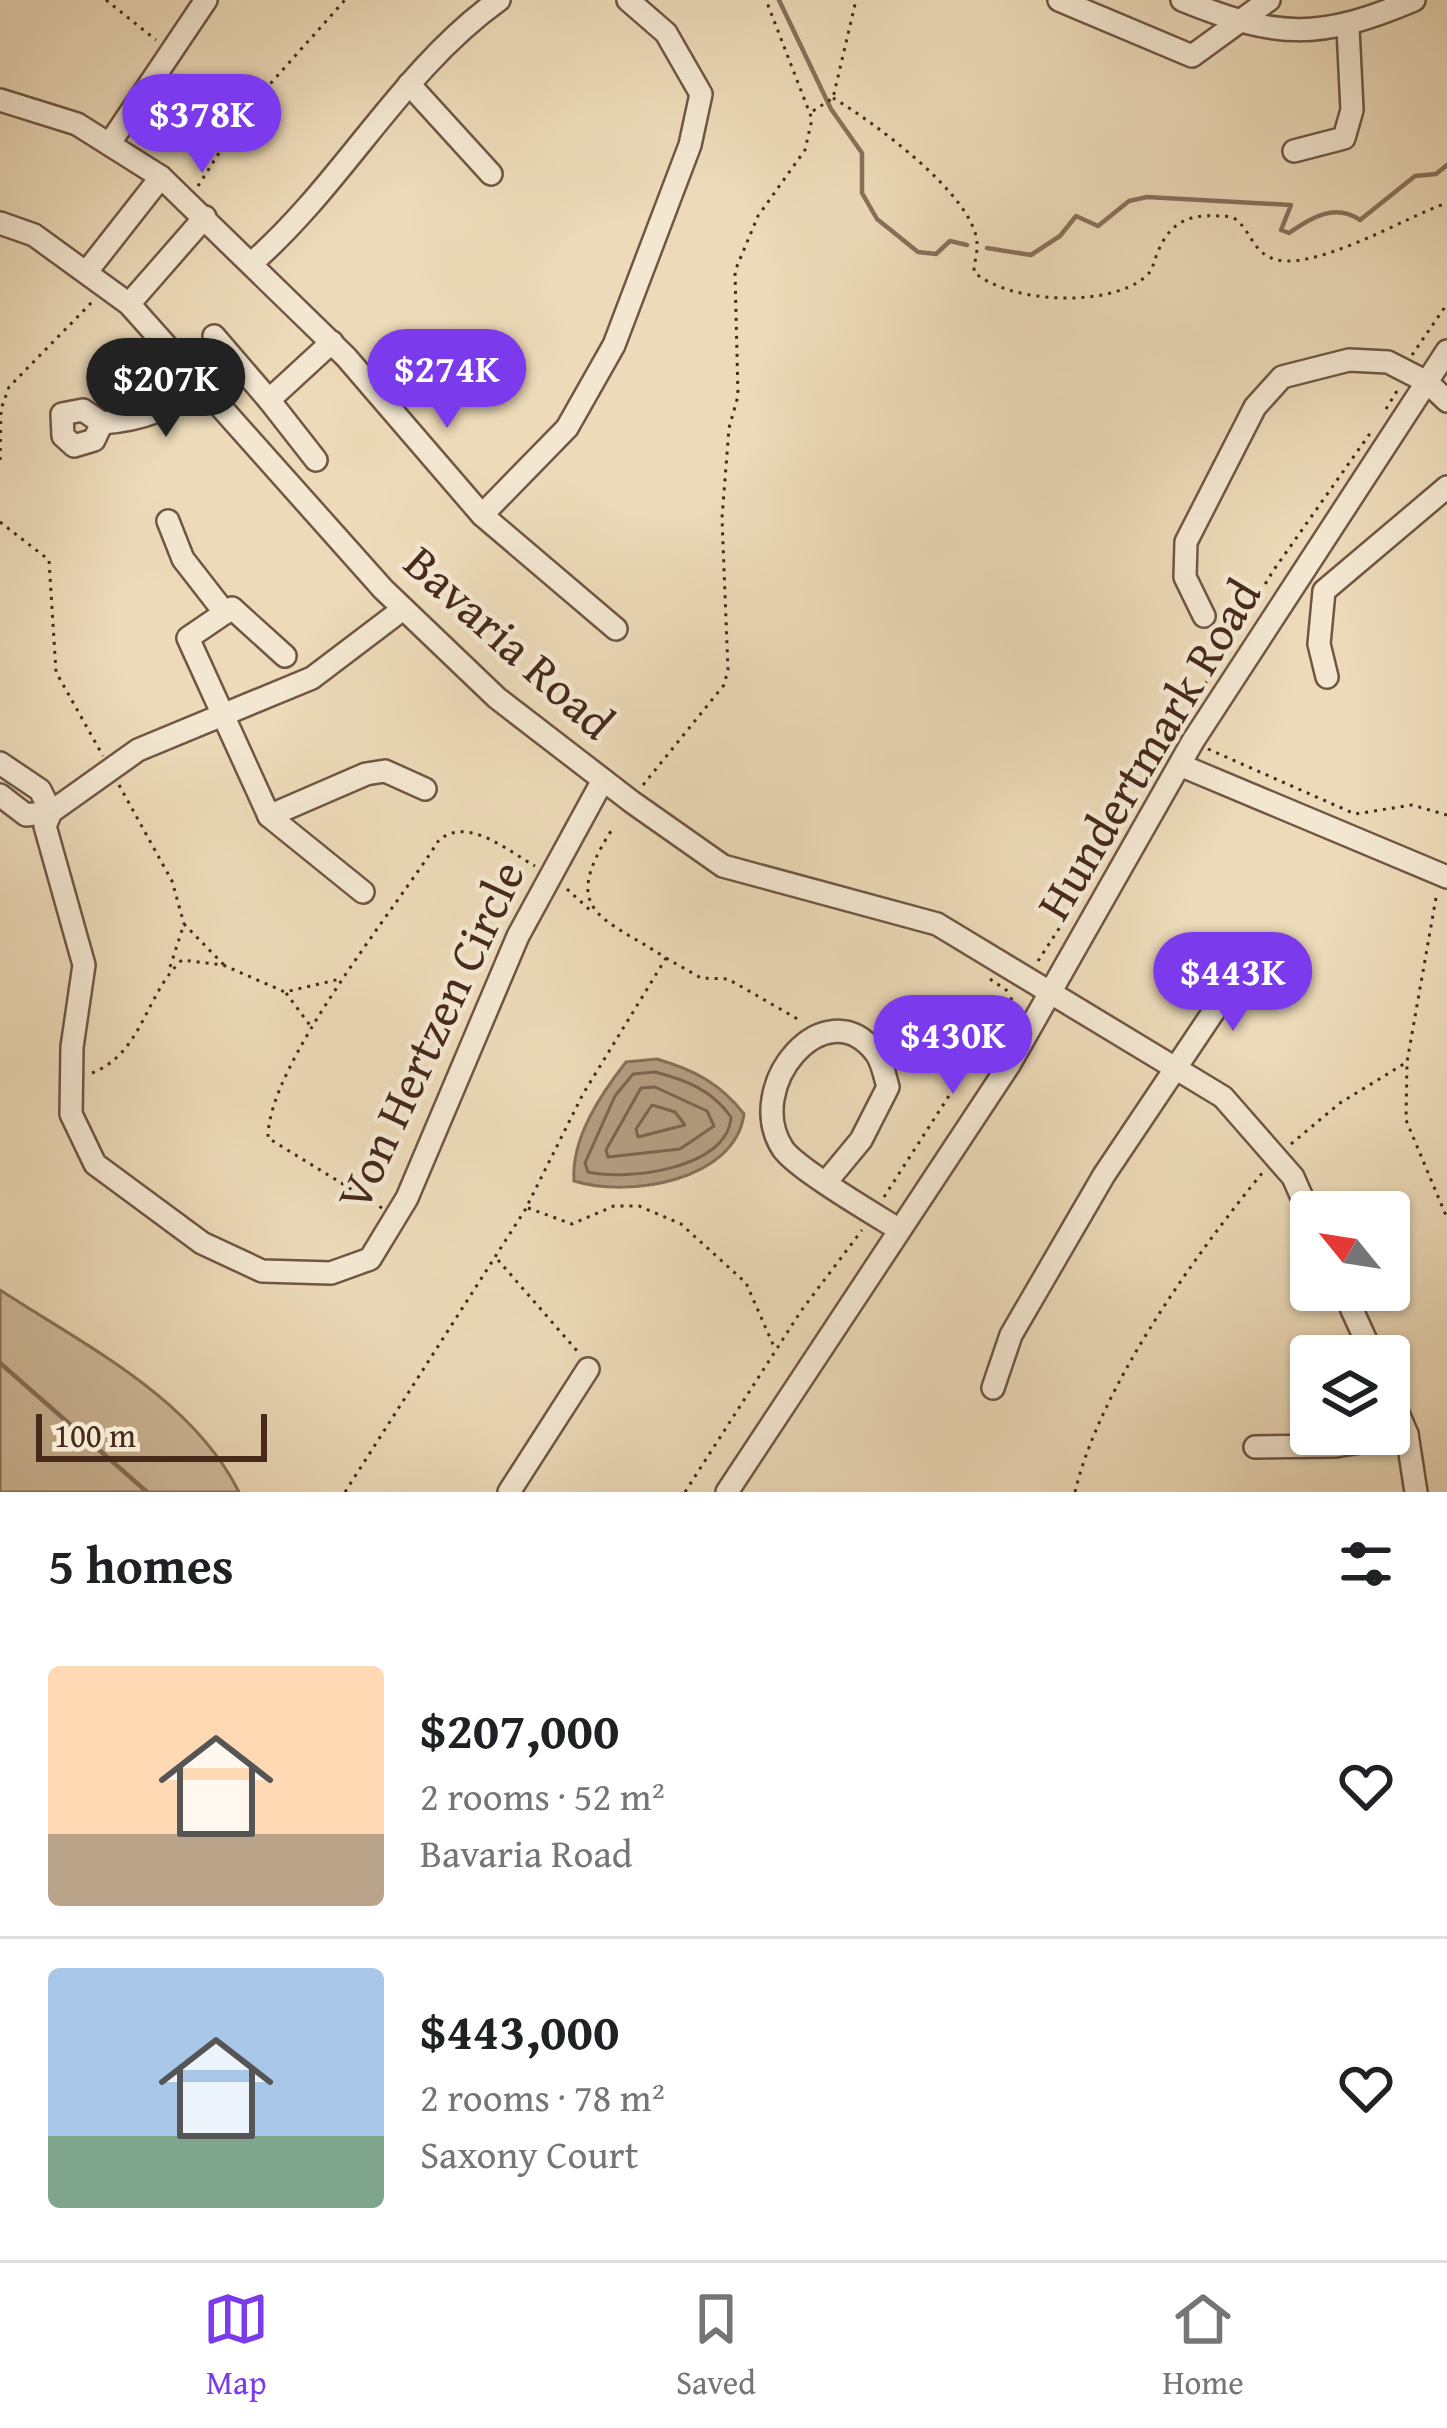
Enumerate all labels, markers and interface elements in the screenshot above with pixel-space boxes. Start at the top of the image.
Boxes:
pin: $378K [118,74,286,176]
text: $378K [149,84,255,141]
pin: $274K [363,329,531,431]
pin: $207K [82,338,250,440]
text: $274K [394,339,500,396]
text: $207K [113,348,219,405]
street label: Bavaria Road [389,528,632,756]
street label: Hundertmark Road [1018,564,1278,933]
street label: Von Hertzen Circle [318,849,542,1221]
pin: $443K [1149,932,1317,1034]
text: $443K [1180,942,1286,999]
pin: $430K [869,995,1037,1097]
text: $430K [900,1005,1006,1062]
north arrow [1290,1191,1410,1311]
map controls [1290,1191,1410,1455]
button: layers [1290,1335,1410,1455]
scale bar [36,1408,267,1461]
text: 100 m [54,1411,136,1459]
text: 5 homes [48,1527,234,1602]
icon: filters [1333,1531,1399,1597]
text: $207,000 [420,1692,619,1767]
icon: home [144,1714,288,1858]
icon: heart [1333,1753,1399,1819]
text: 2 rooms · 52 m² [420,1767,665,1824]
text: Bavaria Road [420,1824,633,1881]
text: $443,000 [420,1993,619,2068]
icon: home [144,2016,288,2160]
icon: heart [1333,2055,1399,2121]
text: 2 rooms · 78 m² [420,2068,665,2125]
text: Saxony Court [420,2125,638,2182]
tab: Map [203,2286,269,2406]
tab: Saved [676,2286,756,2406]
tab: Home [1162,2286,1244,2406]

